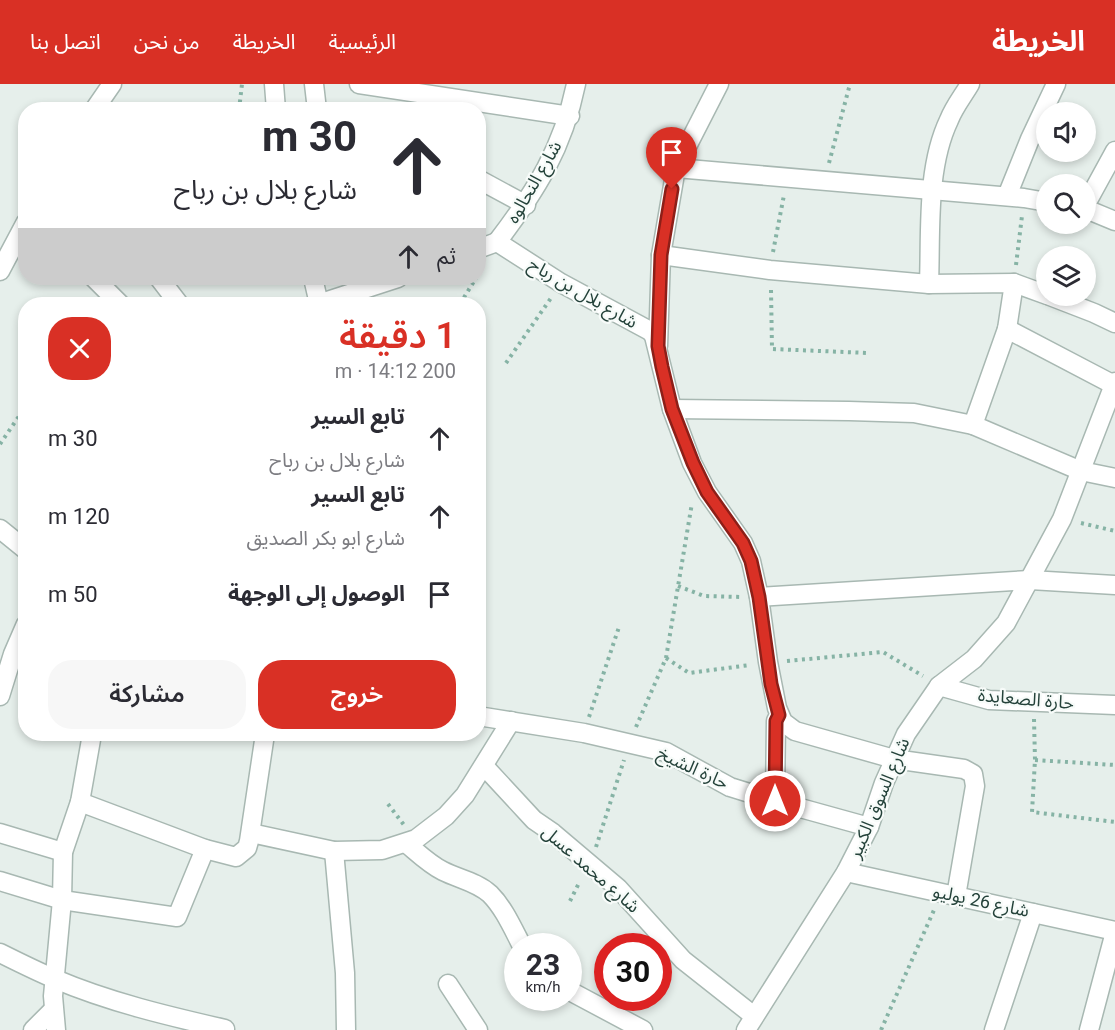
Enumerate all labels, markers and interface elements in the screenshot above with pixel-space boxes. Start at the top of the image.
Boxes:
text: الخريطة [992,25,1085,58]
text: اتصل بنا [30,30,101,54]
text: من نحن [134,30,200,54]
text: الخريطة [233,30,296,54]
text: الرئيسية [329,30,396,54]
map controls [1036,102,1096,306]
button: sound [1036,102,1096,162]
text: 30 m [262,112,357,161]
icon: ahead [378,126,456,204]
pin [646,127,697,189]
icon: arrive [655,136,688,169]
street label: شارع النحالوه [502,137,569,229]
text: شارع بلال بن رباح [174,174,357,206]
button: search [1036,174,1096,234]
icon: ahead [392,240,425,273]
text: ثم [437,244,456,269]
button: layers [1036,246,1096,306]
street label: شارع بلال بن رباح [523,253,641,336]
text: 1 دقيقة [339,315,456,357]
button: close [48,317,111,380]
text: 200 m · 14:12 [335,359,456,383]
text: تابع السير [311,404,405,429]
icon: ahead [423,422,456,455]
text: 30 m [48,426,98,451]
text: شارع بلال بن رباح [269,448,405,472]
text: تابع السير [311,482,405,507]
icon: ahead [423,500,456,533]
text: 120 m [48,504,110,529]
text: شارع ابو بكر الصديق [246,526,405,550]
icon: arrive [423,578,456,611]
text: الوصول إلى الوجهة [228,581,405,606]
text: 50 m [48,582,98,607]
button: مشاركة [48,660,246,729]
button: خروج [258,660,456,729]
street label: حارة الصعايدة [977,684,1075,714]
street label: شارع السوق الكبير [843,734,917,864]
street label: حارة الشيخ [653,742,732,796]
position arrow [743,769,807,833]
street label: شارع محمد عسل [536,821,644,920]
street label: شارع 26 يوليو [930,880,1031,925]
speed limit sign: 30 [594,933,672,1011]
text: 23 [526,947,560,982]
text: km/h [525,978,561,996]

